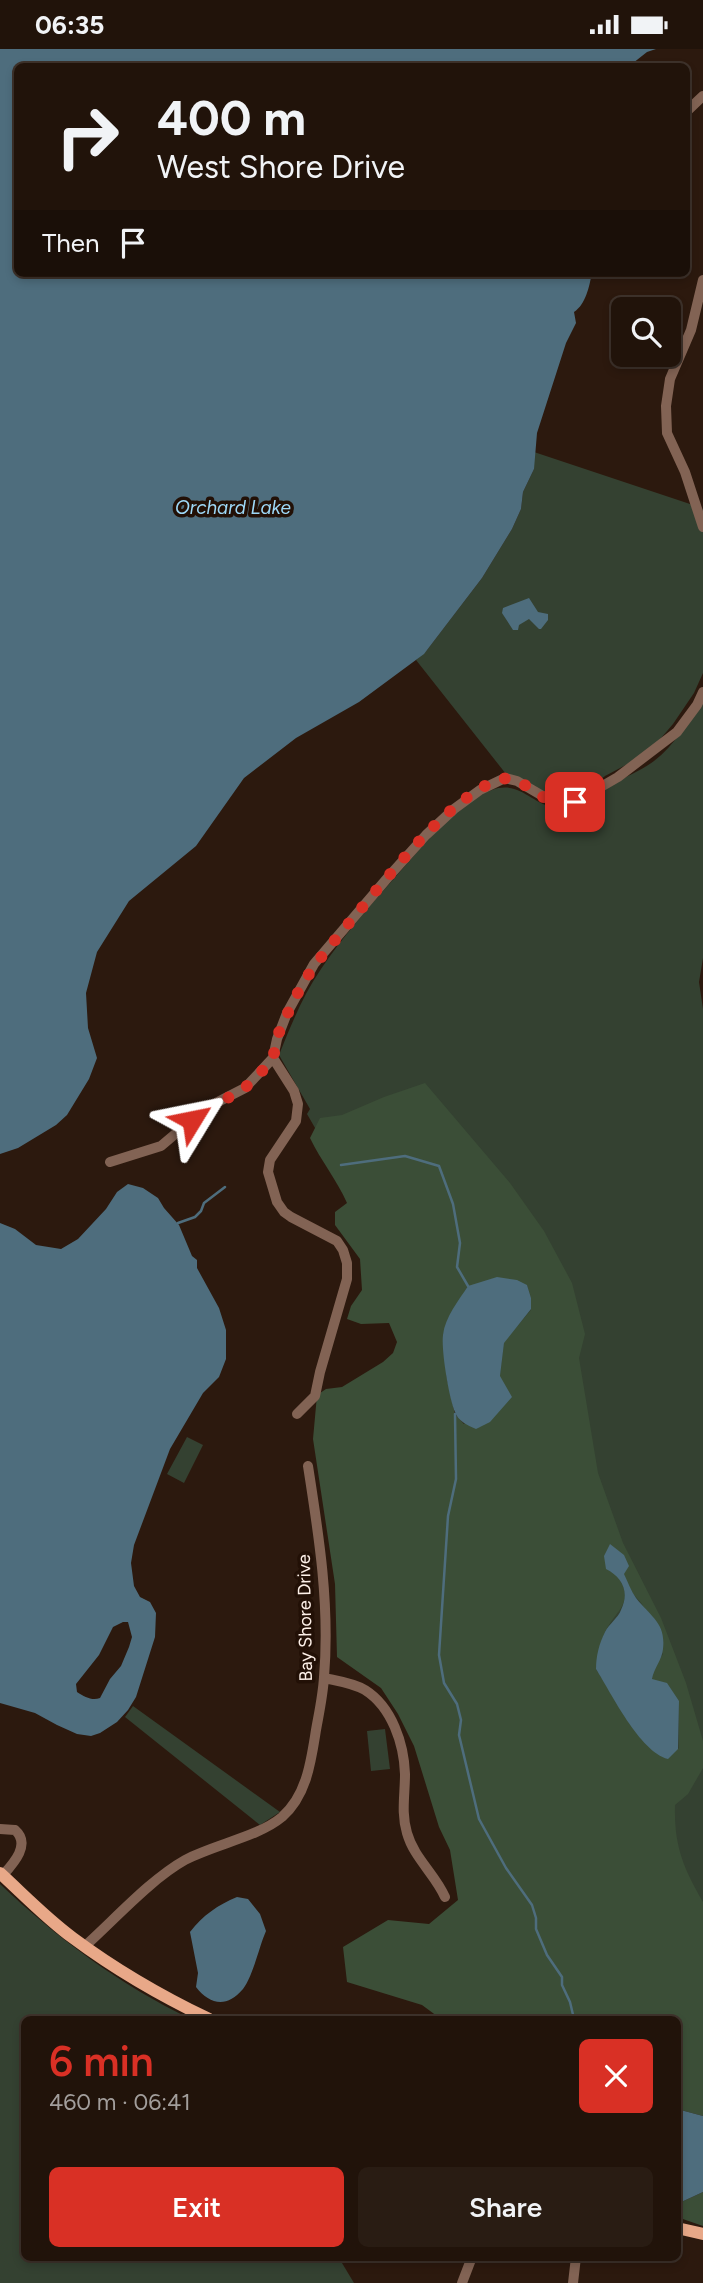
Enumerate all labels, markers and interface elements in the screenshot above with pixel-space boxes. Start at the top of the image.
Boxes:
text: 06:35 [35,9,104,41]
text: 400 m [157,88,306,147]
icon: right [42,91,133,182]
text: West Shore Drive [157,148,405,186]
icon: arrive [114,224,152,262]
text: Then [42,227,100,259]
map controls [611,297,681,367]
button: search [611,297,681,367]
water label: Orchard Lake [175,496,292,519]
pin [545,772,605,832]
icon: arrive [556,783,594,821]
position arrow [155,1083,229,1157]
street label: Bay Shore Drive [293,1554,317,1682]
text: 6 min [49,2036,154,2087]
button: close [579,2039,653,2113]
text: 460 m · 06:41 [49,2088,191,2116]
button: Exit [49,2167,344,2247]
button: Share [358,2167,653,2247]

